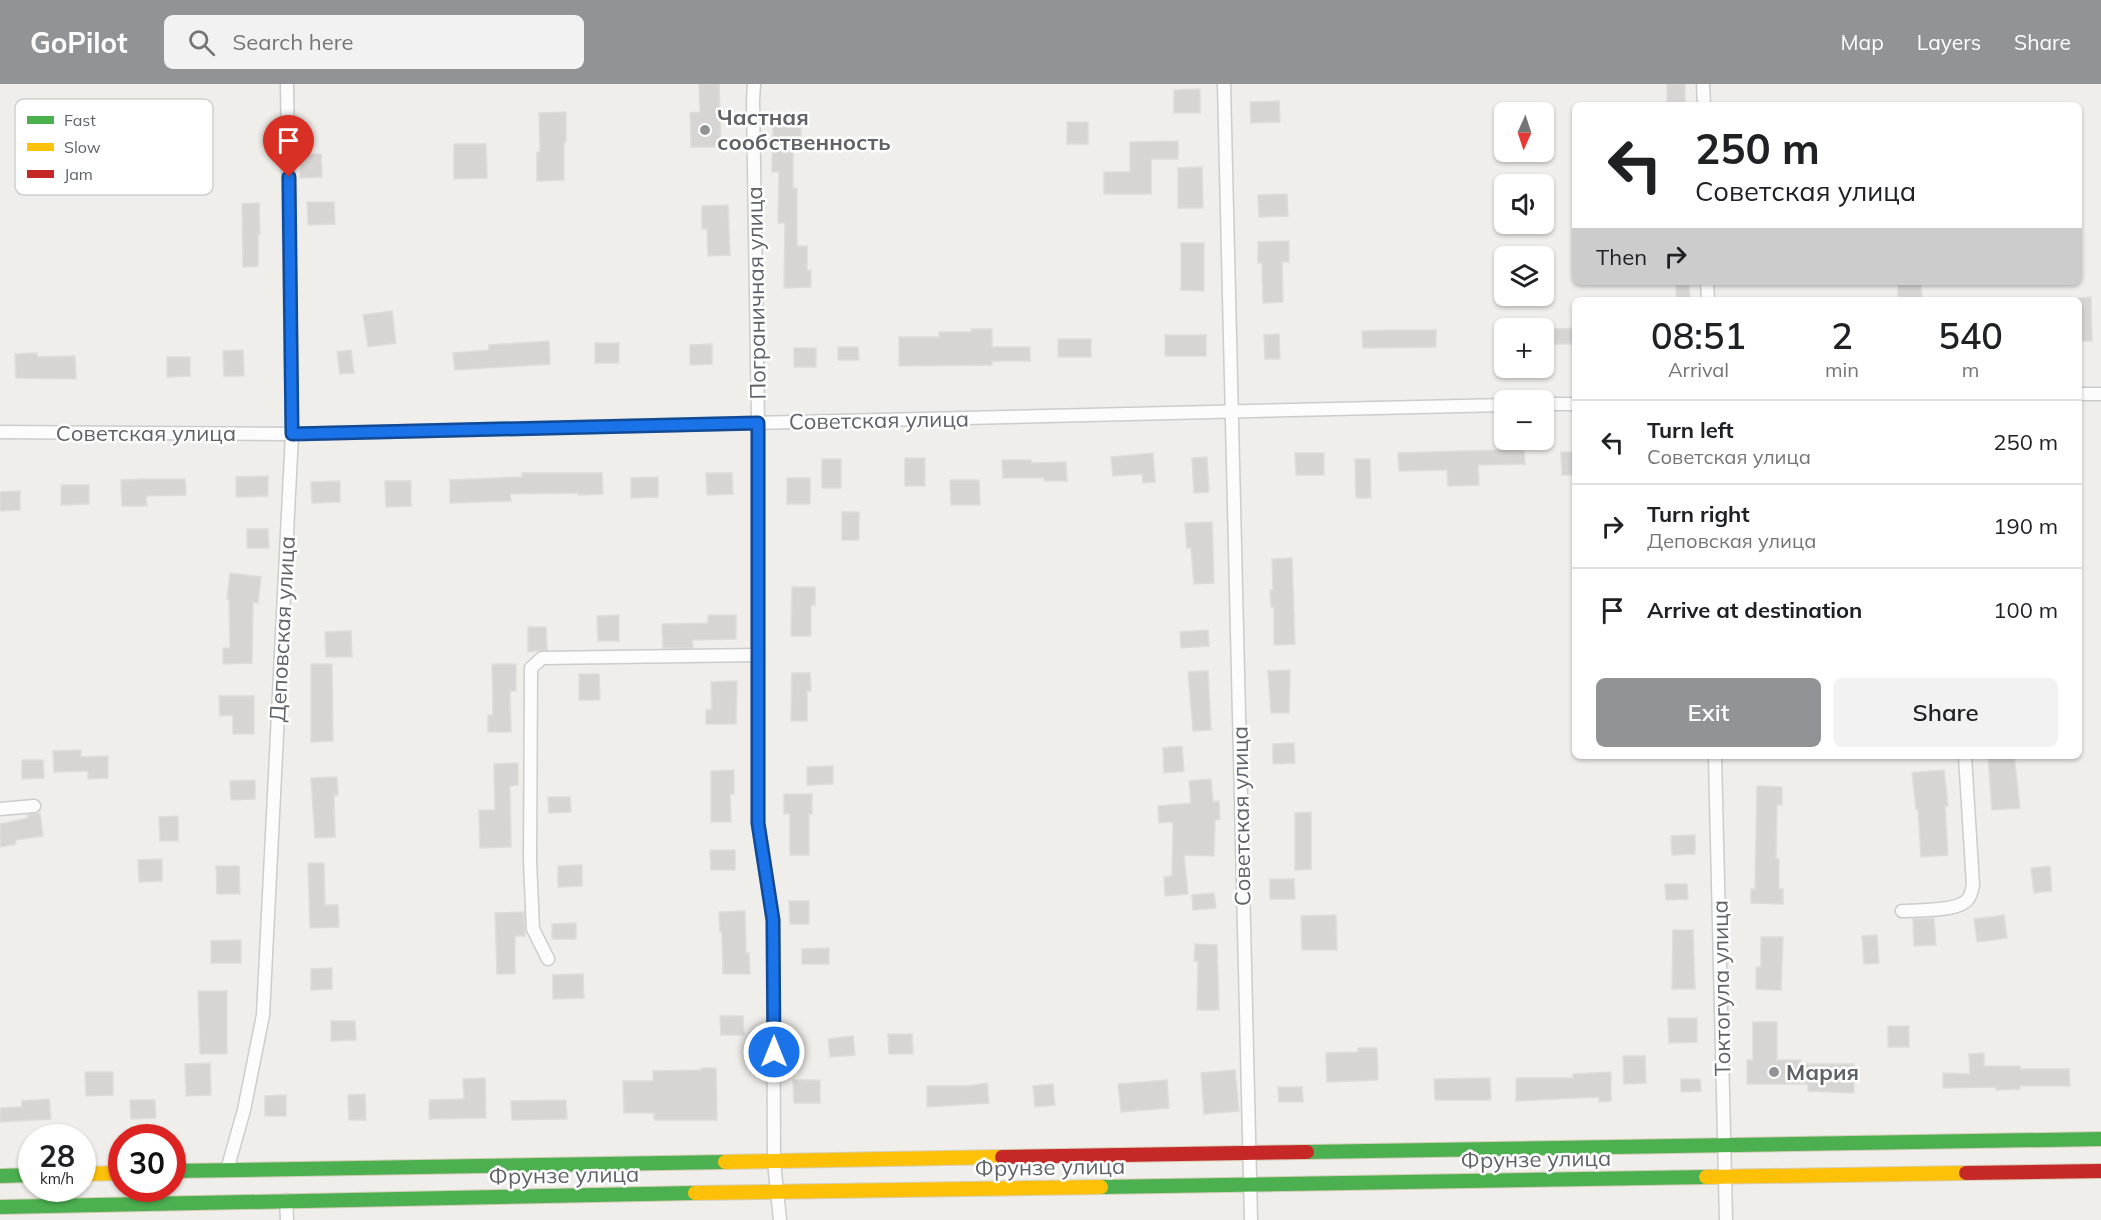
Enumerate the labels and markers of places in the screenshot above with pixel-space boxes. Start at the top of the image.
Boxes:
place label: Частная сообственность [717,103,891,156]
pin [263,115,314,177]
marker: Частная сообственность [698,123,712,137]
place label: Мария [1786,1058,1859,1086]
marker: Мария [1767,1065,1781,1079]

